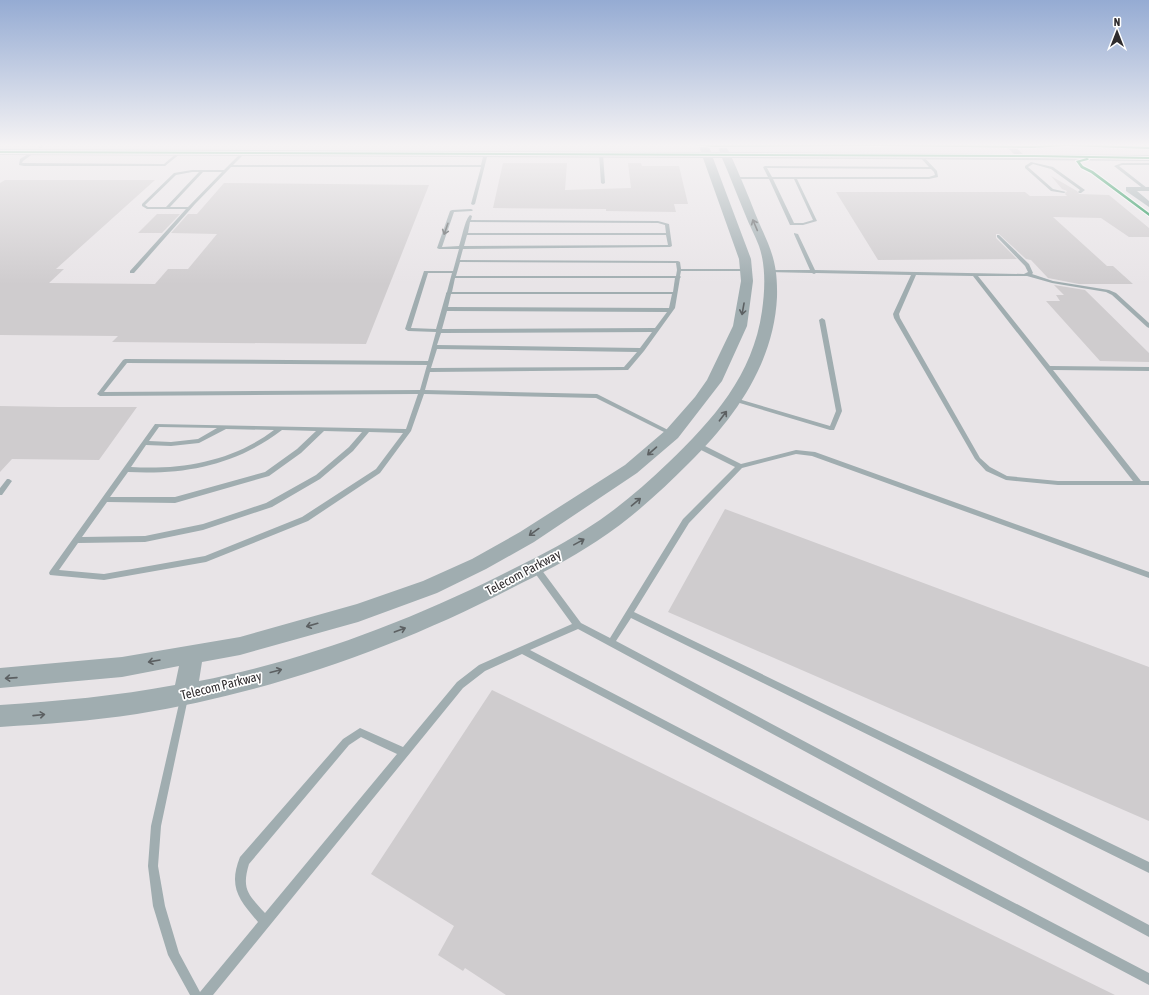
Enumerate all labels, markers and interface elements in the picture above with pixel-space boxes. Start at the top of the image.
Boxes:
north arrow [1097,12,1137,52]
text: N [1114,16,1120,28]
one-way arrow [751,220,759,232]
one-way arrow [441,223,449,235]
one-way arrow [738,302,746,315]
one-way arrow [718,411,727,422]
one-way arrow [647,446,657,456]
one-way arrow [631,497,641,506]
one-way arrow [528,528,539,537]
one-way arrow [573,538,585,545]
street label: Telecom Parkway [483,546,564,598]
one-way arrow [306,622,319,629]
one-way arrow [393,625,405,633]
one-way arrow [148,657,161,665]
one-way arrow [270,666,283,674]
street label: Telecom Parkway [179,668,264,703]
one-way arrow [5,674,18,681]
one-way arrow [32,711,45,718]

